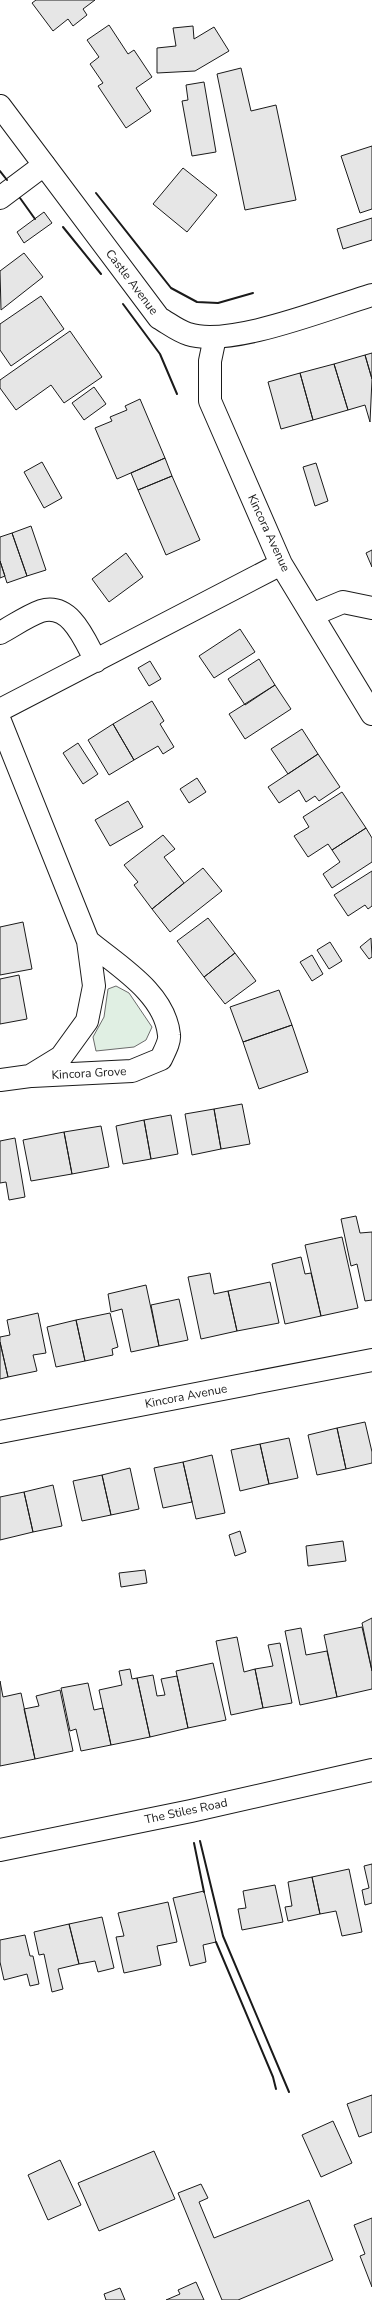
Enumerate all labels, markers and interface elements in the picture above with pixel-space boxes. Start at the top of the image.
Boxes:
street label: Castle Avenue [102,246,162,318]
street label: Kincora Avenue [244,492,294,574]
street label: Kincora Grove [51,1063,127,1083]
street label: Kincora Avenue [143,1380,229,1412]
street label: The Stiles Road [143,1794,229,1828]

